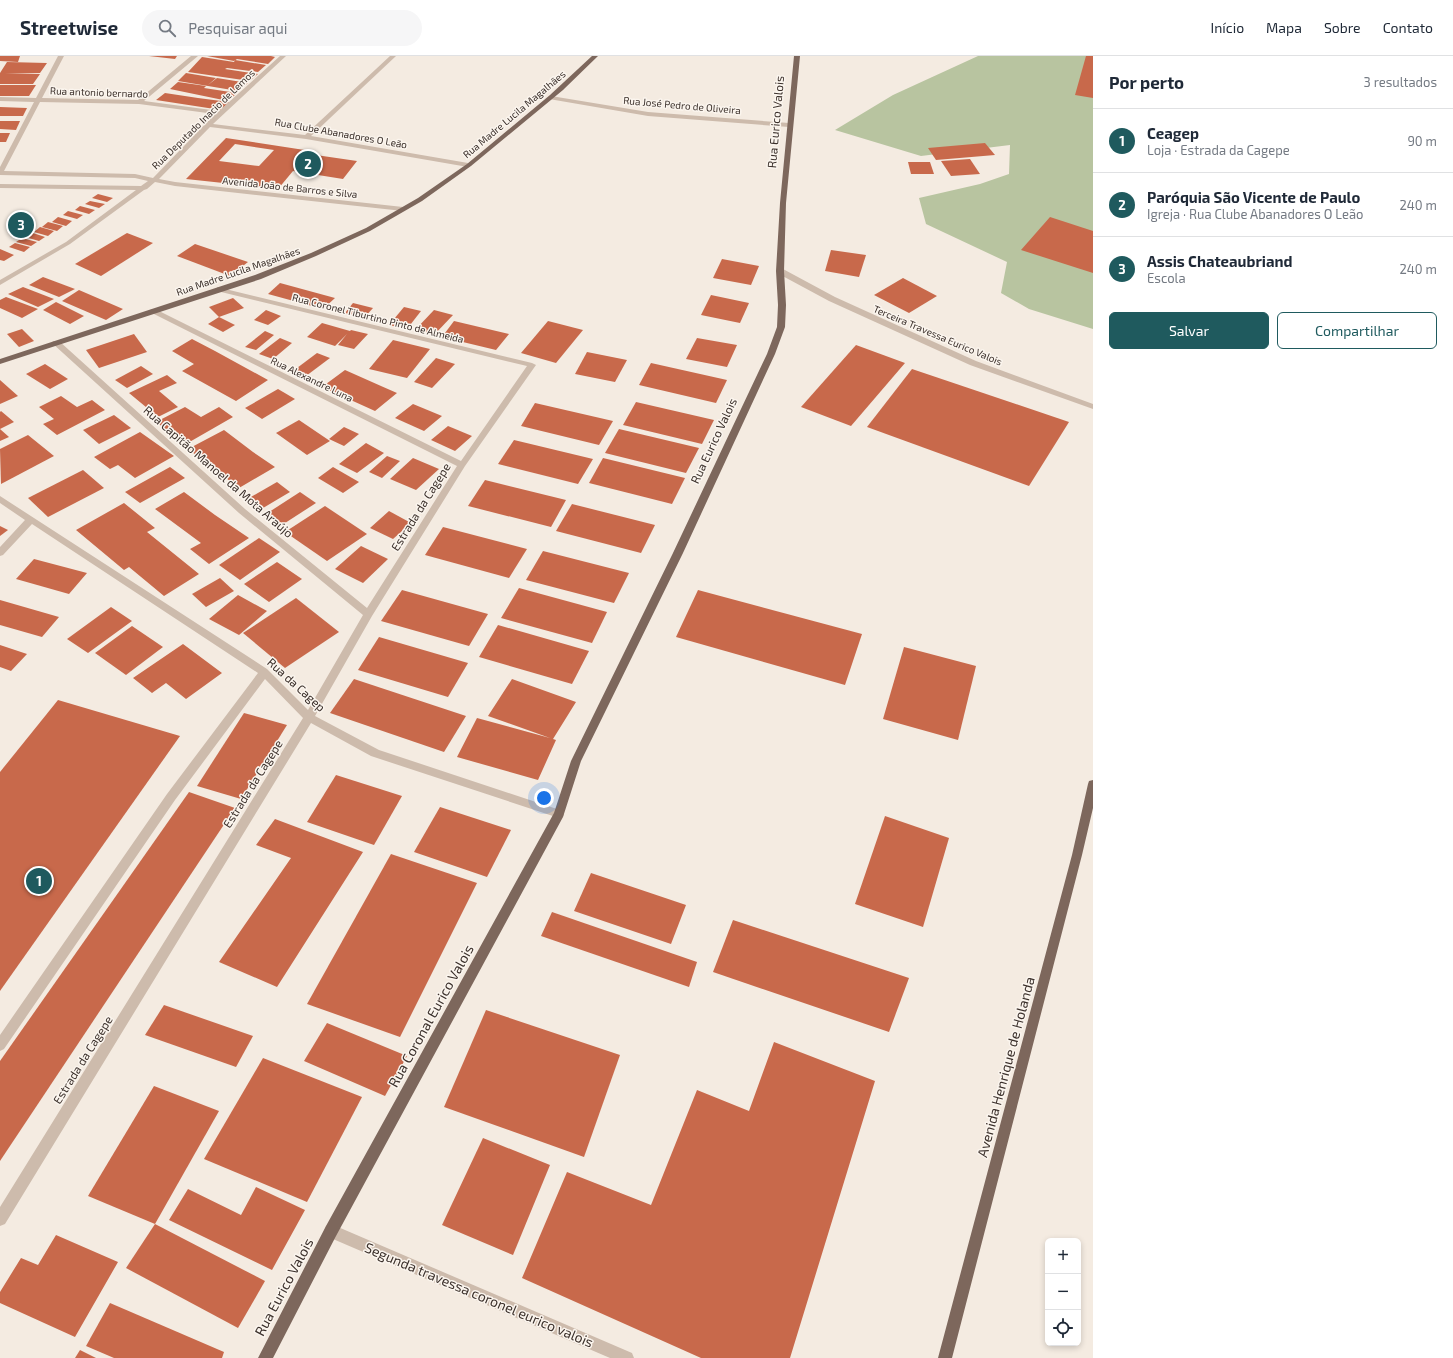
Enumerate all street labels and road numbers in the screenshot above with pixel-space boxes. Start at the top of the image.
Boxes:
street label: Rua Deputado Inacio de Lemos [149,67,257,171]
street label: Rua Madre Lucila Magalhães [460,68,568,160]
street label: Rua Eurico Valois [764,75,786,169]
street label: Rua antonio bernardo [50,84,149,100]
street label: Rua José Pedro de Oliveira [623,94,741,116]
street label: Rua Clube Abanadores O Leão [274,115,408,151]
street label: Avenida João de Barros e Silva [222,174,358,200]
street label: Rua Madre Lucila Magalhães [175,244,301,298]
street label: Rua Coronel Tiburtino Pinto de Almeida [291,291,465,345]
street label: Terceira Travessa Eurico Valois [872,302,1004,368]
street label: Rua Alexandre Luna [269,354,355,404]
street label: Rua Eurico Valois [687,396,739,486]
street label: Rua Capitão Manoel da Mota Araújo [140,403,296,541]
street label: Estrada da Cagepe [387,460,453,553]
street label: Rua da Cagep [265,655,329,714]
street label: Estrada da Cagepe [219,737,285,830]
street label: Rua Coronal Eurico Valois [384,941,477,1090]
street label: Avenida Henrique de Holanda [973,975,1038,1159]
street label: Estrada da Cagepe [49,1013,115,1106]
street label: Rua Eurico Valois [251,1235,316,1339]
street label: Segunda travessa coronel eurico valois [362,1238,596,1351]

